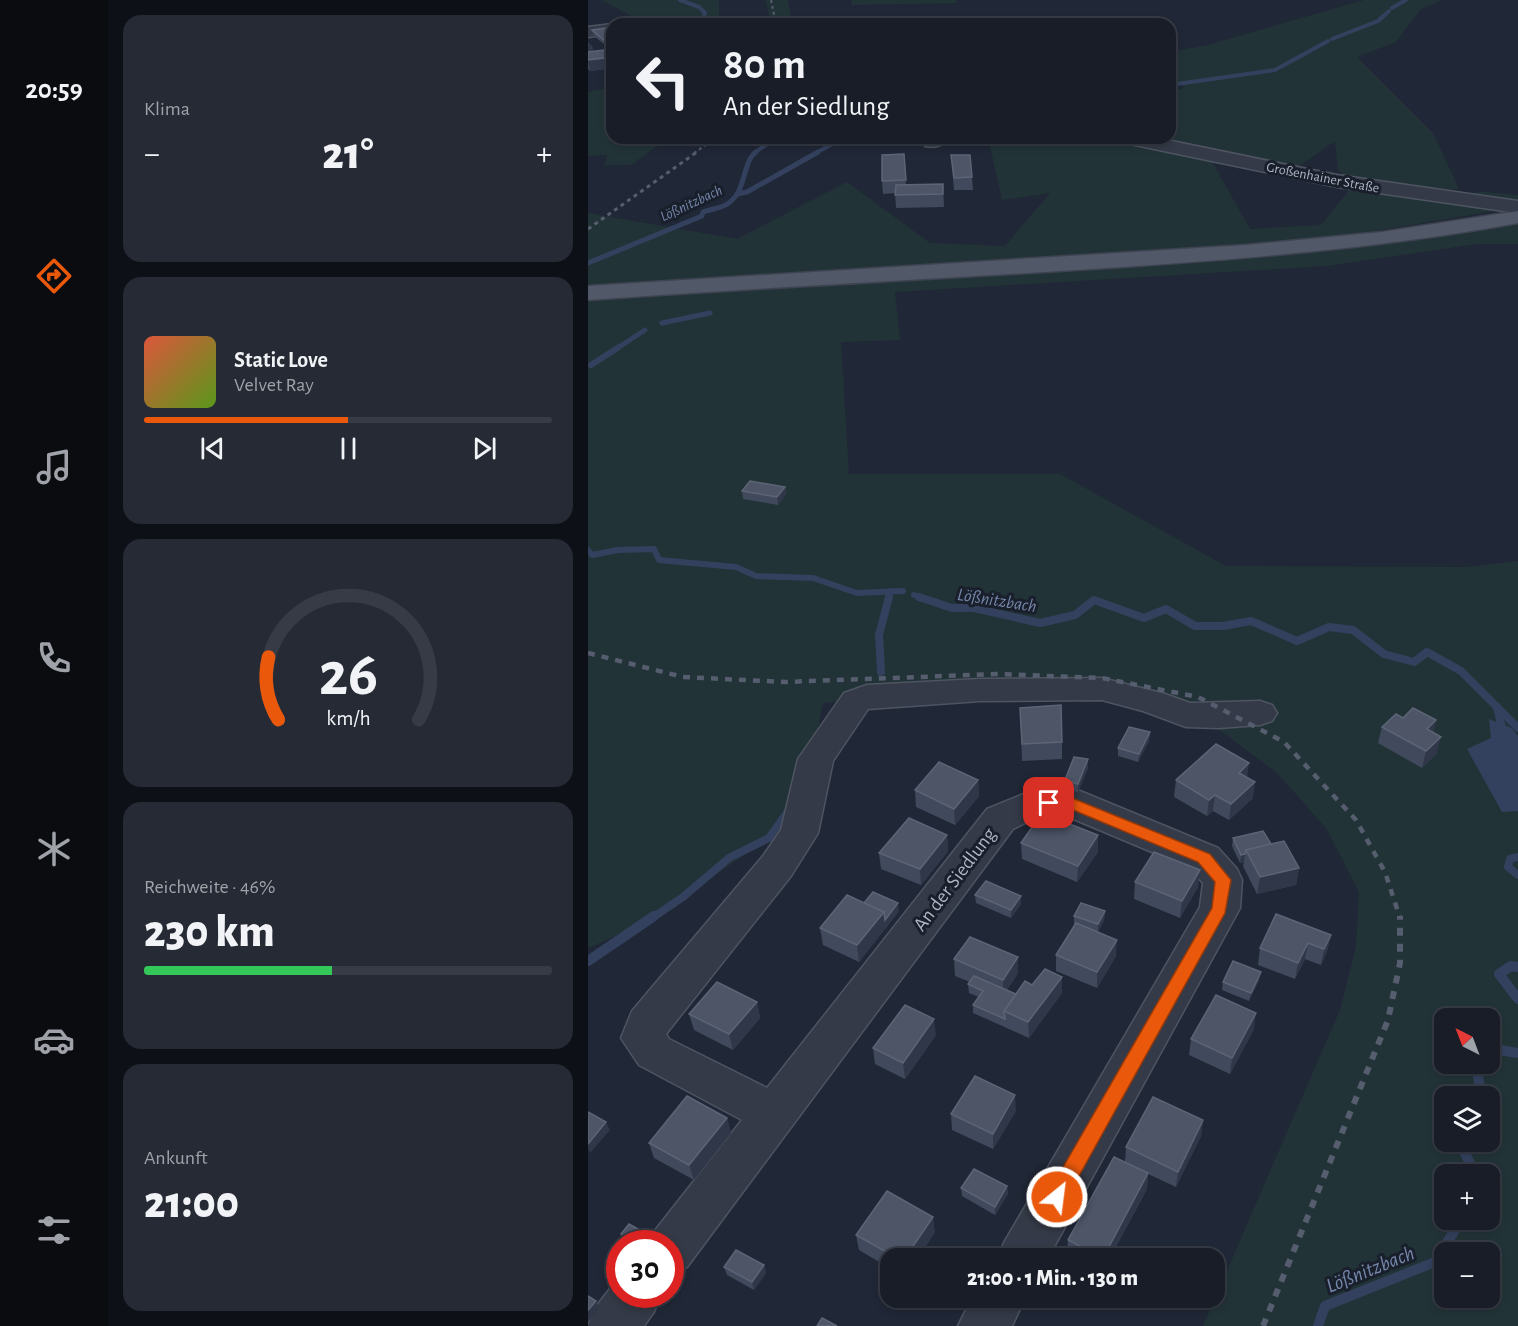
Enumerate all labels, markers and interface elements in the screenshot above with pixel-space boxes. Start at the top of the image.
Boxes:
icon: left [624,42,702,120]
text: 80 m [723,44,806,86]
text: 20:59 [25,76,83,103]
text: An der Siedlung [723,93,889,120]
text: Klima [144,99,190,119]
text: 21° [322,132,374,177]
text: − [144,138,160,171]
text: + [536,138,552,171]
street label: Großenhainer Straße [1265,160,1380,196]
water label: Lößnitzbach [658,183,725,224]
icon: directions [33,255,75,297]
text: Static Love [234,349,328,371]
text: Velvet Ray [234,375,314,395]
icon: previous [196,432,229,465]
icon: pause [332,432,365,465]
icon: next [468,432,501,465]
icon: music [33,446,75,488]
water label: Lößnitzbach [956,586,1038,616]
icon: phone [33,637,75,679]
text: 26 [318,644,378,706]
text: km/h [326,708,370,729]
pin [1023,777,1074,828]
icon: arrive [1032,786,1065,819]
street label: An der Siedlung [910,824,1000,935]
icon: climate [33,828,75,870]
text: Reichweite · 46% [144,877,275,897]
text: 230 km [144,910,275,955]
north arrow [1434,1008,1500,1074]
map controls [1434,1008,1500,1308]
icon: car [33,1019,75,1061]
button: layers [1434,1086,1500,1152]
text: Ankunft [144,1148,208,1168]
button: + [1434,1164,1500,1230]
position arrow [1025,1165,1089,1229]
text: 21:00 [144,1181,239,1226]
icon: filters [33,1209,75,1251]
speed limit sign: 30 [606,1230,684,1308]
water label: Lößnitzbach [1323,1242,1417,1297]
button: − [1434,1242,1500,1308]
text: 21:00 · 1 Min. · 130 m [967,1267,1138,1289]

